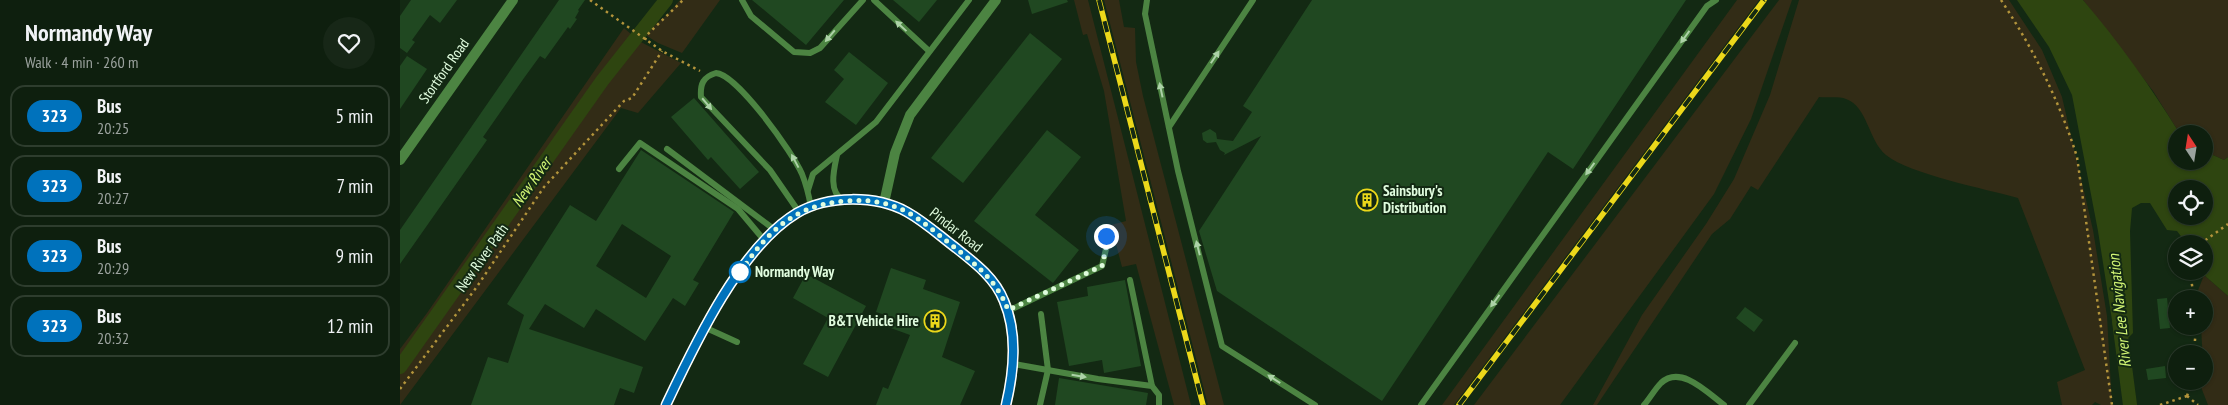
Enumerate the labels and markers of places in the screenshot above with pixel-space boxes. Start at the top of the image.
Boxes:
place label: Sainsbury's Distribution [1383,181,1447,217]
building icon: Sainsbury's Distribution [1355,188,1379,212]
marker: Normandy Way [729,261,751,283]
place label: Normandy Way [755,262,835,281]
building icon: B&T Vehicle Hire [923,309,947,333]
place label: B&T Vehicle Hire [829,311,919,330]

